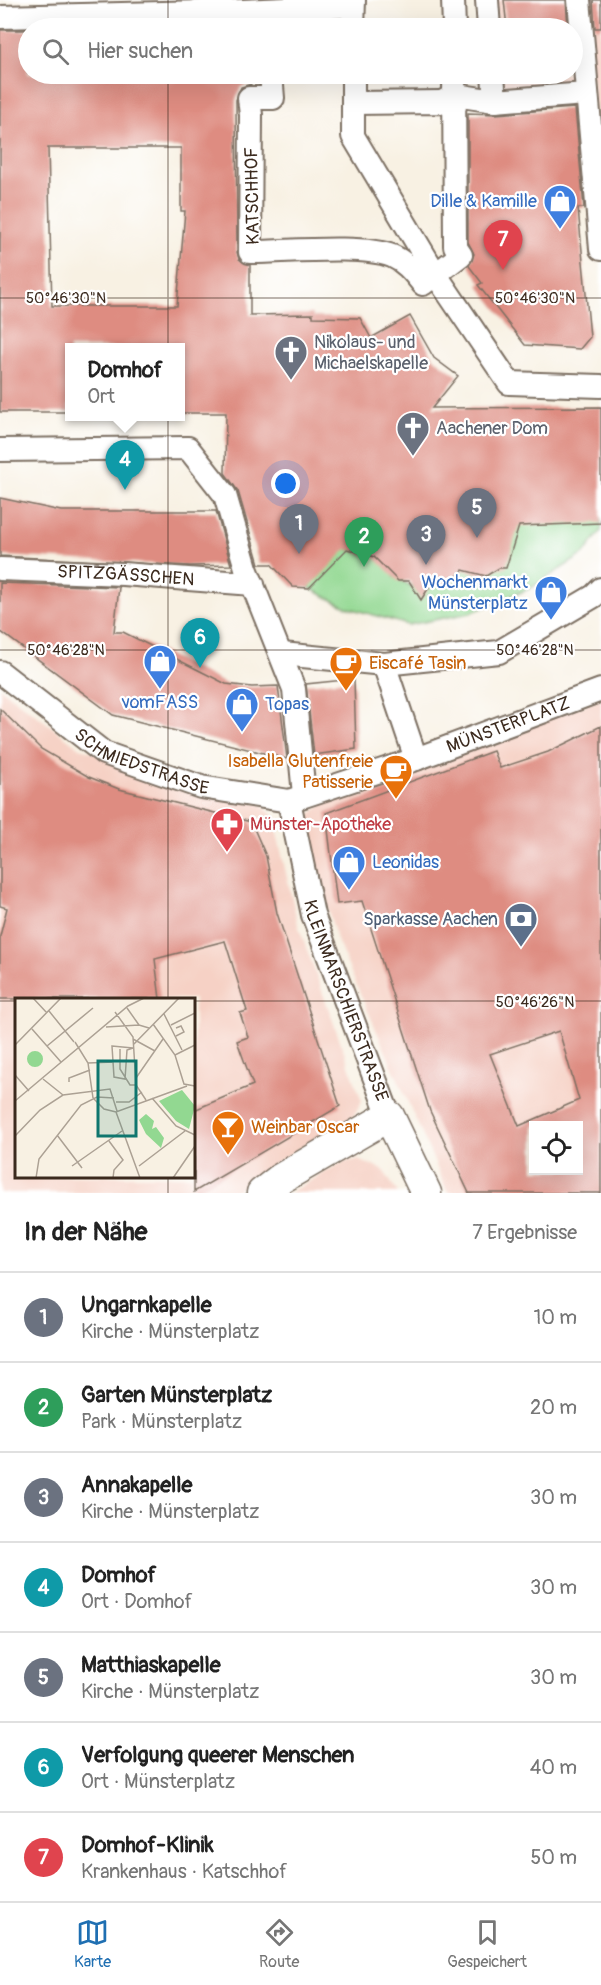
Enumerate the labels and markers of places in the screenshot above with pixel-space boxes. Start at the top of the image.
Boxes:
shop icon: Dille & Kamille [542,183,578,230]
place label: Dille & Kamille [430,190,537,213]
pin: 7 [484,220,522,270]
place label: Nikolaus- und Michaelskapelle [314,331,428,375]
church icon: Nikolaus- und Michaelskapelle [273,334,309,381]
church icon: Aachener Dom [395,410,431,457]
place label: Aachener Dom [436,417,548,440]
pin: 4 [106,440,144,490]
pin: 5 [458,488,496,538]
pin: 1 [280,504,318,554]
pin: 3 [406,516,446,565]
pin: 2 [344,518,384,567]
place label: Wochenmarkt Münsterplatz [421,571,529,615]
shop icon: Wochenmarkt Münsterplatz [533,574,569,621]
pin: 6 [180,618,220,668]
shop icon: vomFASS [142,643,178,690]
cafe icon: Eiscafé Tasin [328,645,364,692]
place label: Eiscafé Tasin [369,652,466,675]
shop icon: Topas [224,686,260,733]
place label: vomFASS [121,691,198,714]
place label: Topas [265,693,309,716]
place label: Isabella Glutenfreie Patisserie [228,750,373,794]
cafe icon: Isabella Glutenfreie Patisserie [378,753,414,800]
pharmacy icon: Münster-Apotheke [209,806,245,853]
place label: Münster-Apotheke [250,813,391,836]
shop icon: Leonidas [331,844,367,891]
place label: Leonidas [372,851,439,874]
bank icon: Sparkasse Aachen [503,901,539,948]
place label: Sparkasse Aachen [363,908,498,931]
bar icon: Weinbar Oscar [210,1109,246,1156]
place label: Weinbar Oscar [251,1116,360,1139]

